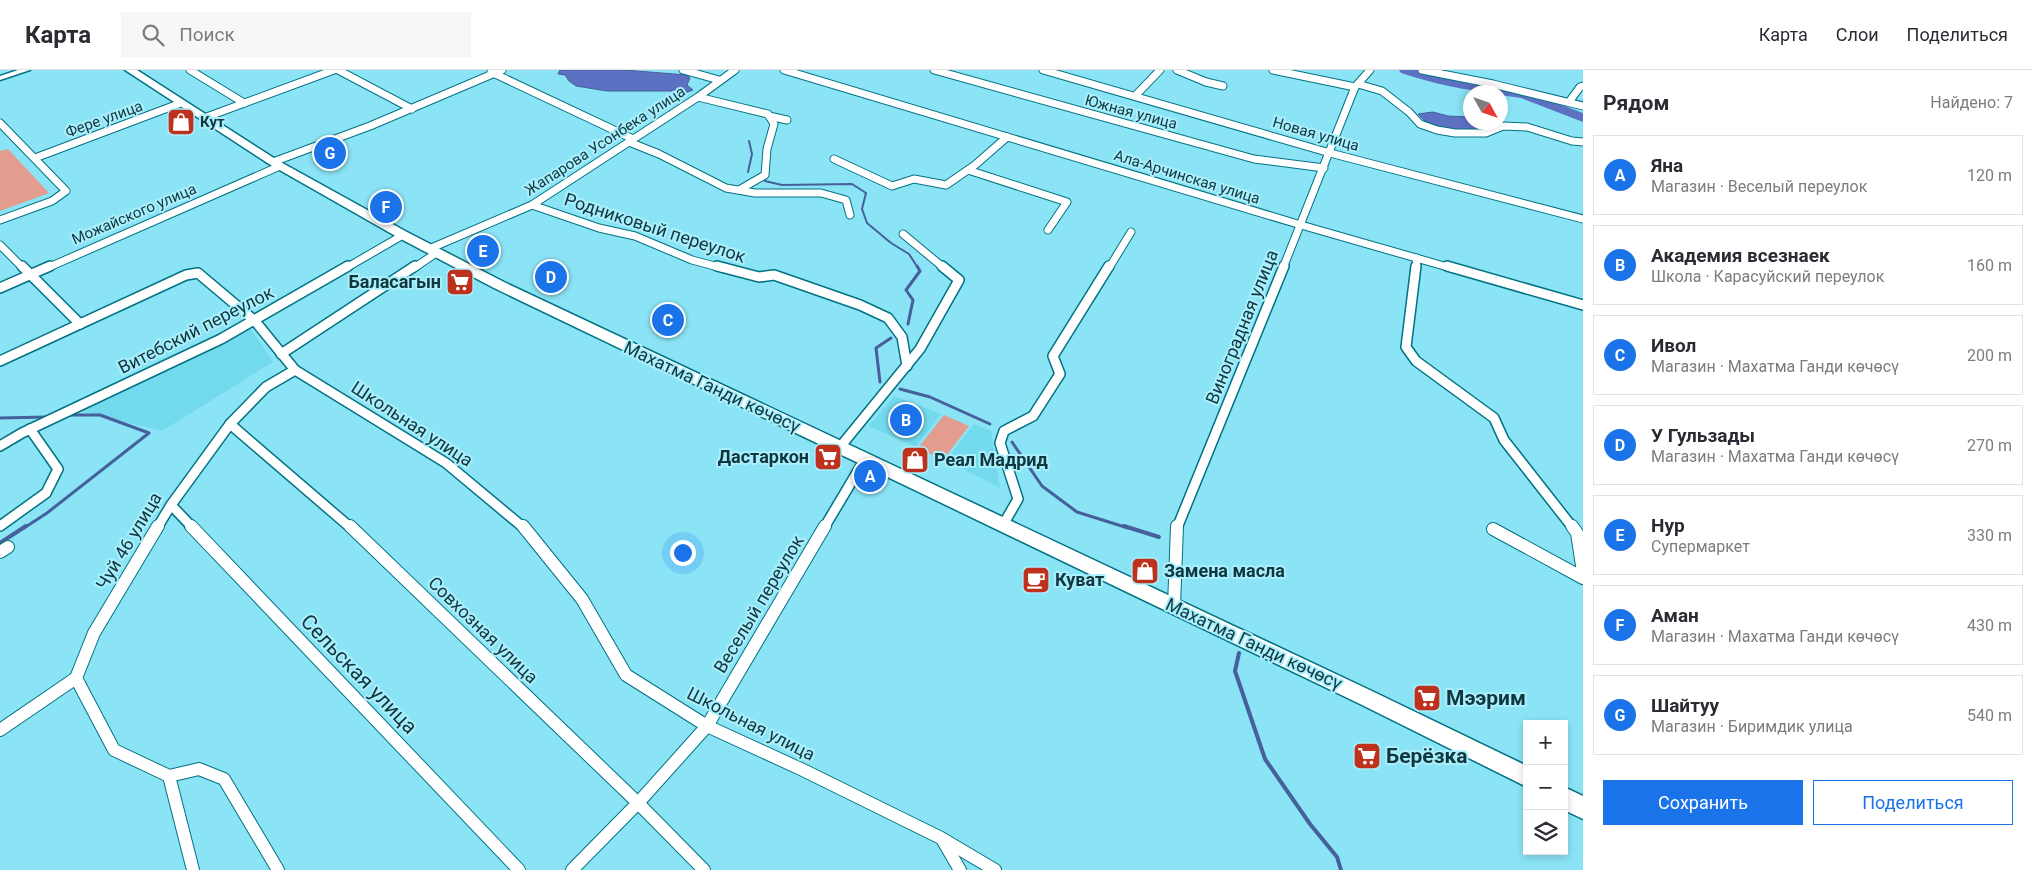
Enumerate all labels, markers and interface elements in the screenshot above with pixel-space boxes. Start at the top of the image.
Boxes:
search box [121,12,471,57]
text: Карта [25,21,91,49]
icon: search [139,21,167,49]
text: Поиск [179,23,235,46]
text: Карта [1759,24,1808,45]
text: Слои [1836,24,1879,45]
text: Поделиться [1907,24,2008,45]
street label: Жапарова Усонбека улица [521,82,689,200]
north arrow [1463,85,1508,130]
street label: Южная улица [1083,91,1179,133]
text: Рядом [1603,91,1669,115]
text: Найдено: 7 [1930,93,2013,112]
street label: Фере улица [63,97,145,141]
shop icon: Кут [166,107,196,137]
place label: Кут [200,113,225,131]
street label: Новая улица [1271,113,1361,155]
pin: G [314,134,346,172]
street label: Ала-Арчинская улица [1112,146,1262,208]
text: Яна [1651,154,1683,177]
text: A [1615,166,1625,185]
text: 120 m [1967,166,2012,185]
text: Магазин · Веселый переулок [1651,177,1867,196]
street label: Можайского улица [69,180,199,248]
pin: F [370,188,402,226]
street label: Родниковый переулок [562,188,749,267]
pin: E [467,232,499,270]
text: Академия всезнаек [1651,244,1830,267]
street label: Виноградная улица [1201,247,1282,407]
text: B [1615,256,1625,275]
text: 160 m [1967,256,2012,275]
pin: D [535,258,567,296]
supermarket icon: Баласагын [445,267,475,297]
text: Школа · Карасуйский переулок [1651,267,1884,286]
place label: Баласагын [349,271,441,292]
street label: Витебский переулок [115,281,277,378]
pin: C [652,301,684,339]
text: Ивол [1651,334,1696,357]
street label: Махатма Ганди көчөсү [620,336,804,437]
text: C [1615,346,1625,365]
text: 200 m [1967,346,2012,365]
text: Магазин · Махатма Ганди көчөсү [1651,357,1899,376]
street label: Школьная улица [348,376,477,471]
pin: B [890,401,922,439]
text: У Гульзады [1651,424,1755,447]
text: D [1615,436,1625,455]
text: 270 m [1967,436,2012,455]
supermarket icon: Дастаркон [813,442,843,472]
shop icon: Реал Мадрид [900,445,930,475]
place label: Дастаркон [718,446,809,467]
text: Магазин · Махатма Ганди көчөсү [1651,447,1899,466]
place label: Реал Мадрид [934,449,1048,470]
pin: A [854,457,886,495]
street label: Чуй 46 улица [91,488,166,593]
text: Нур [1651,514,1685,537]
text: E [1616,526,1625,545]
text: 330 m [1967,526,2012,545]
street label: Веселый переулок [709,531,808,676]
text: Супермаркет [1651,537,1750,556]
your location [670,540,696,566]
shop icon: Замена масла [1130,556,1160,586]
place label: Замена масла [1164,560,1285,581]
cafe icon: Куват [1021,565,1051,595]
place label: Куват [1055,569,1104,590]
street label: Совхозная улица [424,572,543,687]
street label: Махатма Ганди көчөсү [1162,593,1346,694]
text: Аман [1651,604,1699,627]
street label: Сельская улица [296,609,422,739]
text: F [1616,616,1624,635]
text: 430 m [1967,616,2012,635]
text: Магазин · Махатма Ганди көчөсү [1651,627,1899,646]
street label: Школьная улица [684,682,819,765]
supermarket icon: Мээрим [1412,683,1442,713]
place label: Мээрим [1446,686,1526,710]
text: Шайтуу [1651,694,1719,717]
text: G [1615,706,1625,725]
text: 540 m [1967,706,2012,725]
text: Магазин · Биримдик улица [1651,717,1853,736]
map controls [1523,720,1568,855]
button: + [1523,720,1568,765]
supermarket icon: Берёзка [1352,741,1382,771]
place label: Берёзка [1386,744,1468,768]
button: − [1523,765,1568,810]
button: Сохранить [1603,780,1803,825]
button: Поделиться [1813,780,2013,825]
button: layers [1523,810,1568,855]

